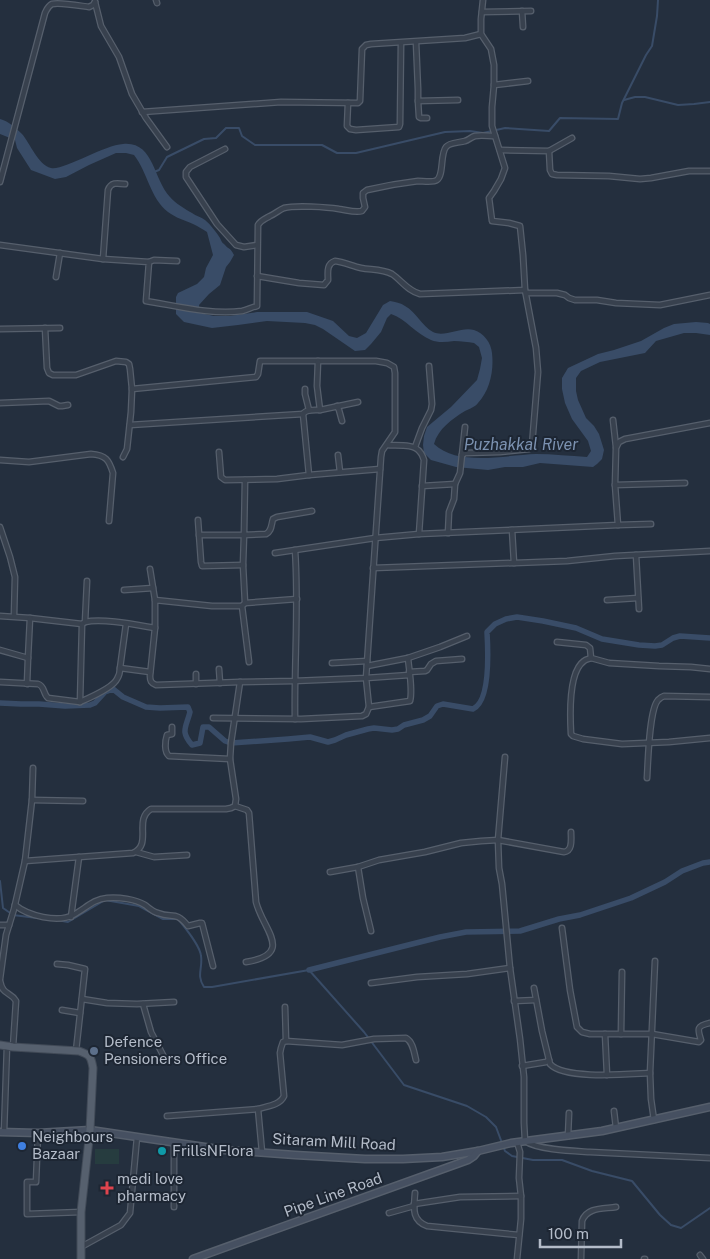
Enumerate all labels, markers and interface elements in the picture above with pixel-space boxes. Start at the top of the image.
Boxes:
water label: Puzhakkal River [464,435,579,454]
place label: Defence Pensioners Office [104,1033,227,1067]
marker: Defence Pensioners Office [88,1045,100,1057]
place label: Neighbours Bazaar [32,1128,113,1162]
street label: Sitaram Mill Road [272,1130,396,1153]
marker: Neighbours Bazaar [16,1140,28,1152]
place label: FrillsNFlora [172,1142,254,1159]
marker: FrillsNFlora [156,1145,168,1157]
street label: Pipe Line Road [282,1169,384,1220]
place label: medi love pharmacy [117,1170,186,1204]
marker: medi love pharmacy [101,1182,113,1194]
scale bar [540,1216,621,1248]
text: 100 m [548,1225,589,1242]

